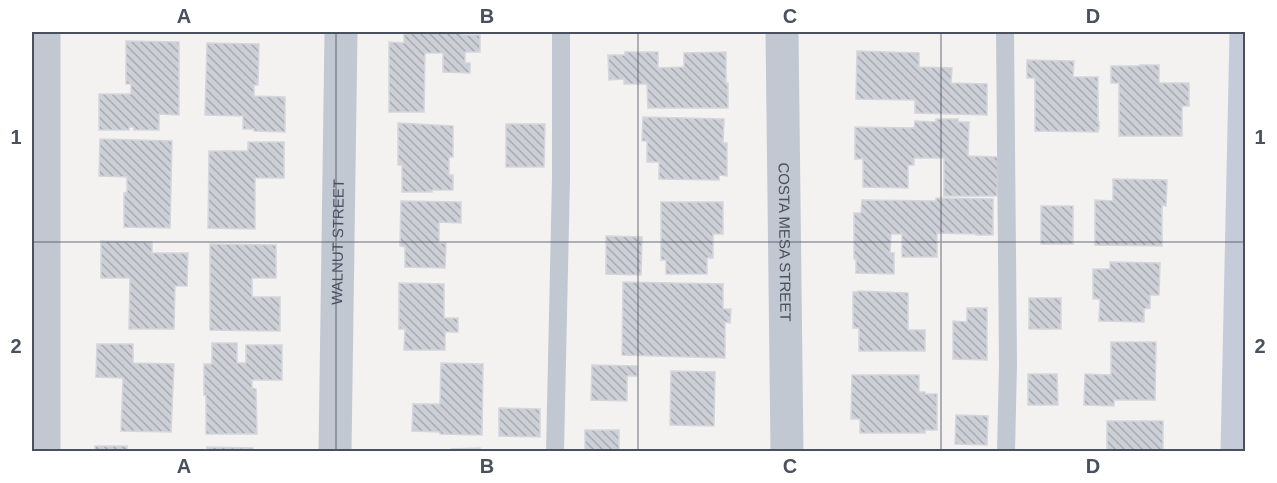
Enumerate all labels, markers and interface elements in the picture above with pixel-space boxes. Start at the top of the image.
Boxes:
text: A [177,5,191,27]
text: B [480,5,494,27]
text: C [783,5,797,27]
text: D [1086,5,1100,27]
text: 1 [10,126,22,148]
text: 1 [1254,126,1266,148]
street label: COSTA MESA STREET [776,162,794,322]
street label: WALNUT STREET [328,179,347,305]
text: 2 [10,335,22,357]
text: 2 [1254,335,1266,357]
text: A [177,455,191,477]
text: B [480,455,494,477]
text: C [783,455,797,477]
text: D [1086,455,1100,477]

